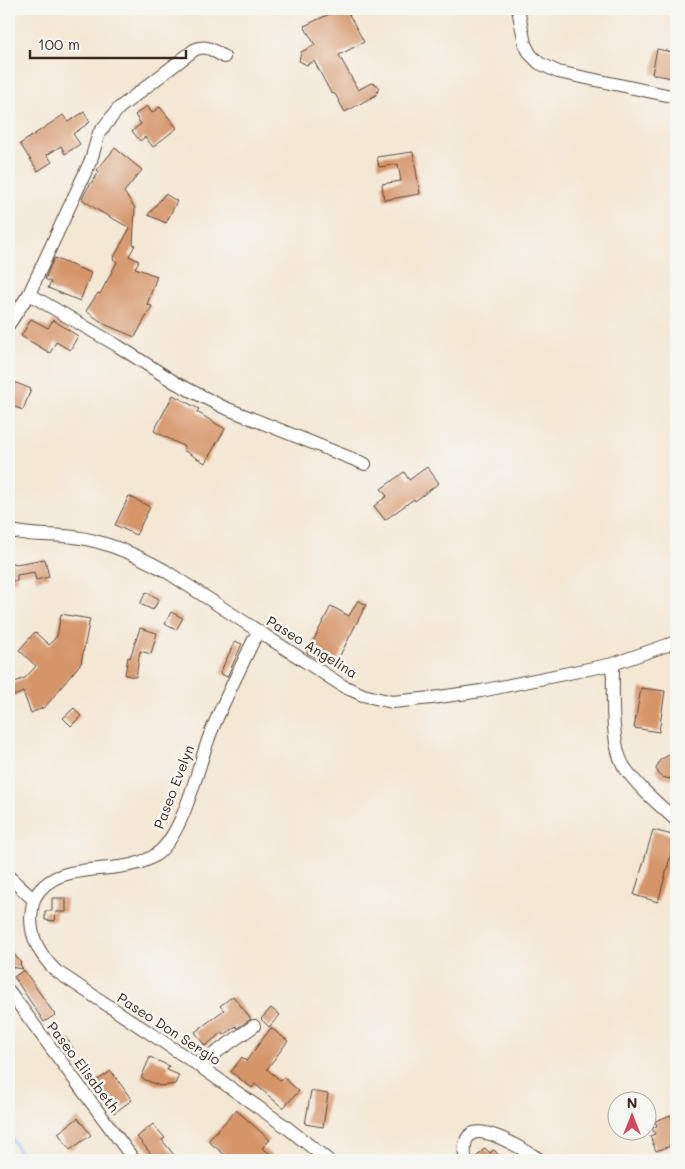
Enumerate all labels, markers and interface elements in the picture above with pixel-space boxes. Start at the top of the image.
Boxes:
scale bar [30,28,186,60]
text: 100 m [38,34,80,54]
street label: Paseo Angelina [263,611,361,682]
street label: Paseo Evelyn [149,742,198,831]
street label: Paseo Don Sergio [114,988,225,1069]
street label: Paseo Elisabeth [43,1018,124,1116]
north arrow [608,1092,658,1142]
text: N [627,1093,637,1112]

